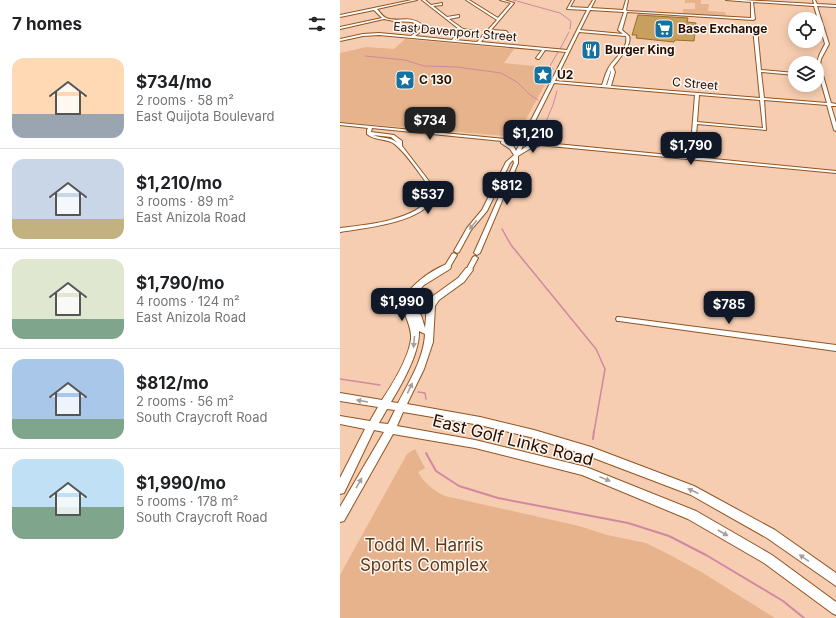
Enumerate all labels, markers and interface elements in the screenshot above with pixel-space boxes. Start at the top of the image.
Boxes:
map controls [788,12,824,92]
button: locate [788,12,824,48]
icon: filters [306,13,328,35]
text: 7 homes [12,14,82,34]
supermarket icon: Base Exchange [653,18,675,40]
street label: East Davenport Street [393,19,517,44]
place label: Base Exchange [678,21,767,36]
restaurant icon: Burger King [580,39,602,61]
place label: Burger King [605,42,675,57]
button: layers [788,56,824,92]
place icon: U2 [532,64,554,86]
place label: U2 [557,67,573,82]
place icon: C 130 [394,69,416,91]
text: $734/mo [136,72,212,92]
place label: C 130 [419,72,452,87]
icon: home [44,74,92,122]
street label: C Street [671,74,719,93]
text: 2 rooms · 58 m² [136,92,234,108]
pin: $734 [406,107,454,141]
text: East Quijota Boulevard [136,108,275,124]
text: $734 [413,112,447,128]
pin: $1,210 [500,120,566,154]
text: $1,210 [512,125,554,141]
pin: $1,790 [658,132,724,166]
text: $1,790 [670,137,712,153]
pin: $812 [483,172,531,206]
text: $1,210/mo [136,173,222,193]
icon: home [44,175,92,223]
text: $812 [492,177,522,193]
pin: $537 [404,181,452,215]
text: $537 [412,186,444,202]
text: 3 rooms · 89 m² [136,193,234,209]
text: East Anizola Road [136,209,246,225]
one-way arrow [468,220,477,231]
text: $1,790/mo [136,273,224,293]
icon: home [44,275,92,323]
pin: $1,990 [369,288,435,322]
pin: $785 [705,291,753,325]
text: 4 rooms · 124 m² [136,293,240,309]
text: $1,990 [380,293,424,309]
text: $785 [713,296,745,312]
text: East Anizola Road [136,309,246,325]
one-way arrow [410,336,417,348]
text: $812/mo [136,373,209,393]
icon: home [44,375,92,423]
one-way arrow [407,383,414,394]
text: 2 rooms · 56 m² [136,393,234,409]
one-way arrow [356,398,368,404]
text: South Craycroft Road [136,409,268,425]
street label: East Golf Links Road [431,410,595,470]
text: $1,990/mo [136,473,226,493]
icon: home [44,475,92,523]
one-way arrow [356,477,363,489]
one-way arrow [599,477,611,483]
one-way arrow [687,488,699,494]
text: 5 rooms · 178 m² [136,493,238,509]
text: South Craycroft Road [136,509,268,525]
one-way arrow [717,530,729,537]
park label: Todd M. Harris Sports Complex [360,535,488,575]
one-way arrow [799,554,810,562]

